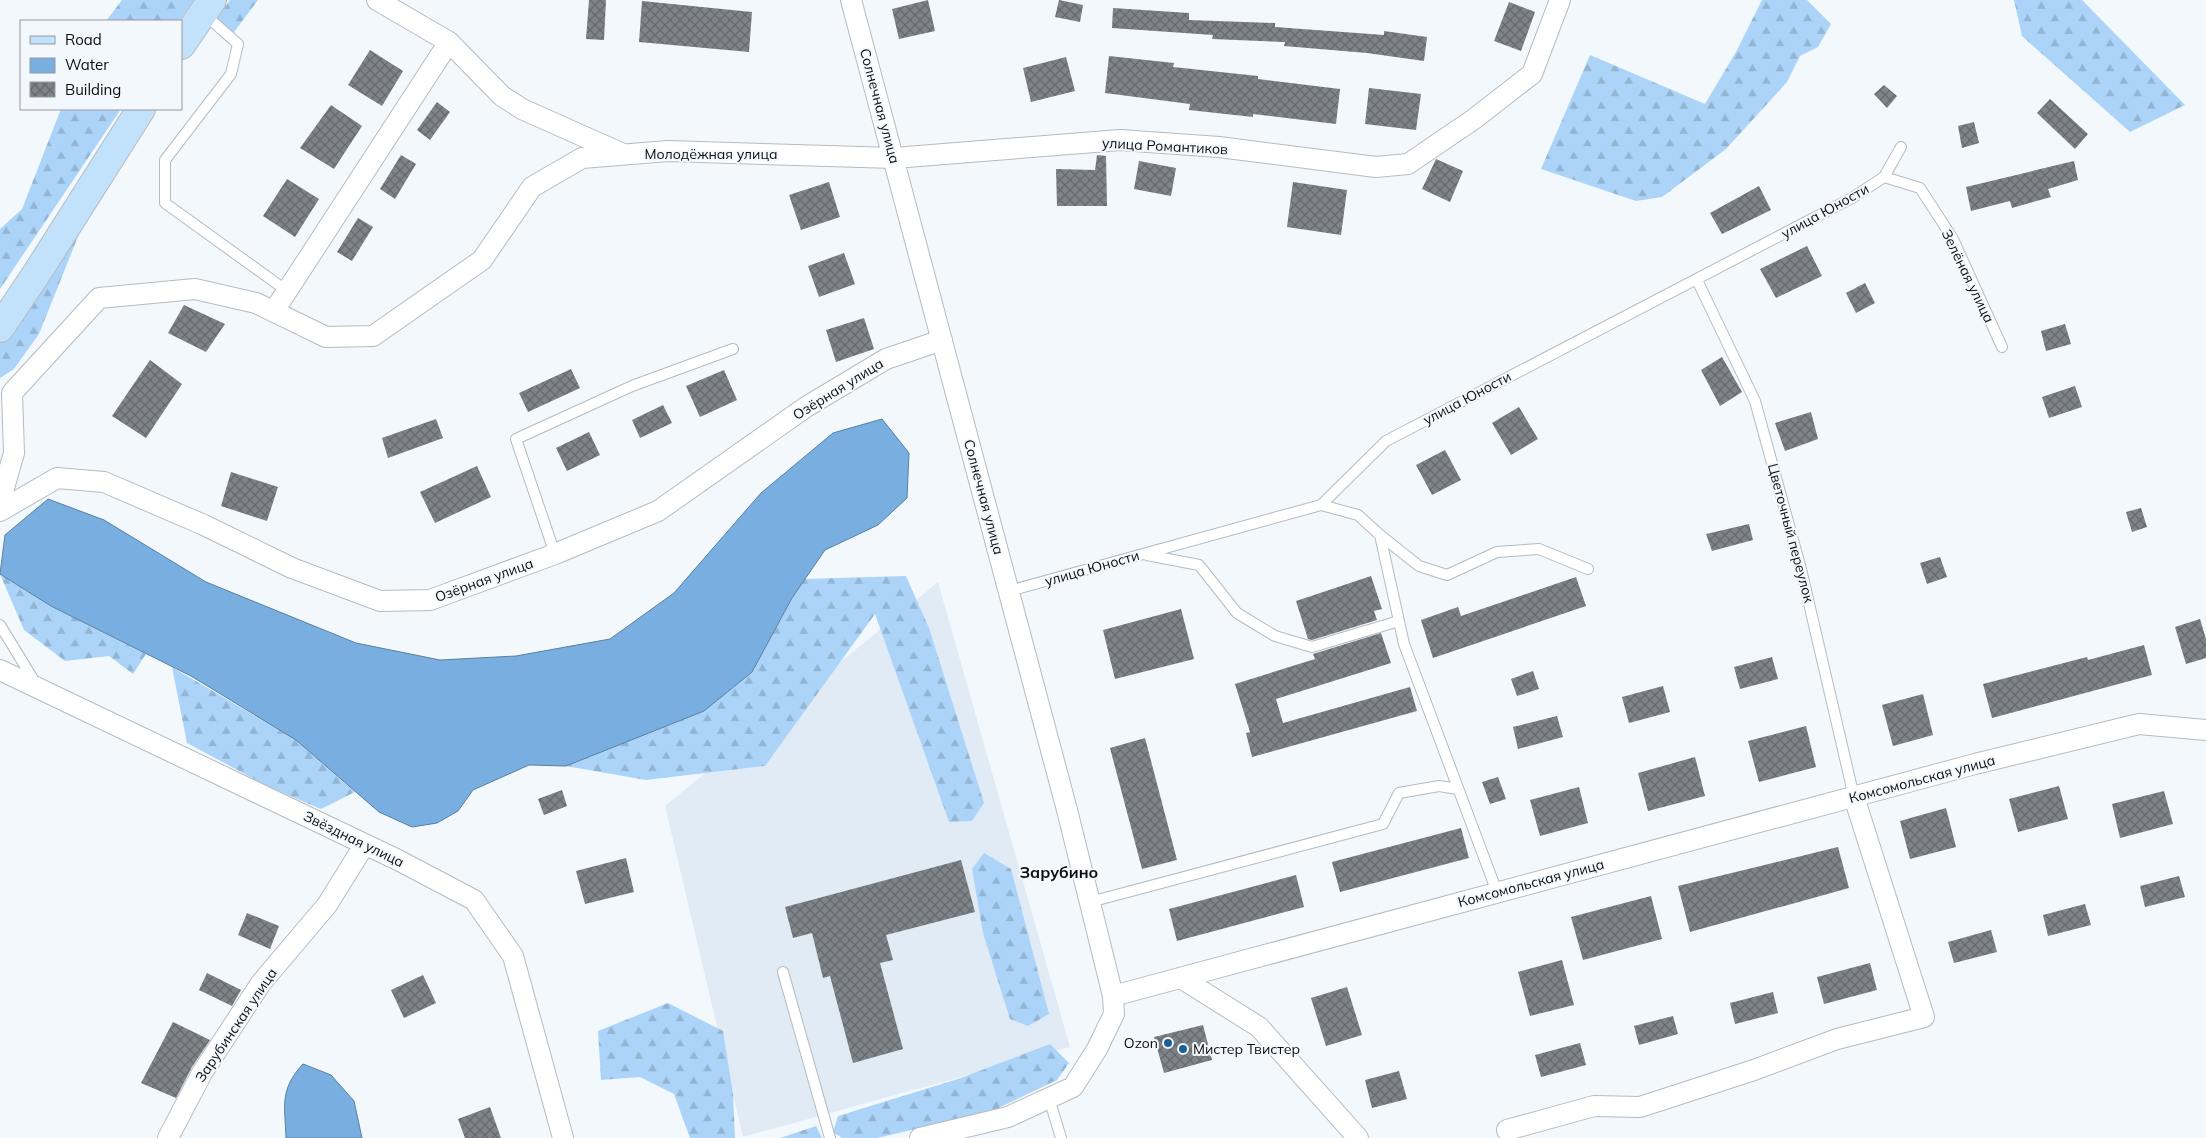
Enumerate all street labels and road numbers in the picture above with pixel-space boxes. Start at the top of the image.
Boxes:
street label: Солнечная улица [856,46,904,166]
street label: улица Романтиков [1102,134,1229,158]
street label: Молодёжная улица [645,145,778,163]
street label: улица Юности [1778,180,1872,242]
street label: Зелёная улица [1938,226,1998,326]
street label: Озёрная улица [789,354,887,424]
street label: улица Юности [1420,367,1514,429]
street label: Солнечная улица [960,437,1008,557]
street label: Цветочный переулок [1764,461,1818,605]
street label: улица Юности [1043,546,1141,590]
street label: Озёрная улица [432,554,536,606]
street label: Комсомольская улица [1847,751,1997,807]
street label: Звёздная улица [301,807,407,871]
street label: Комсомольская улица [1456,855,1606,911]
street label: Зарубинская улица [191,964,281,1086]

